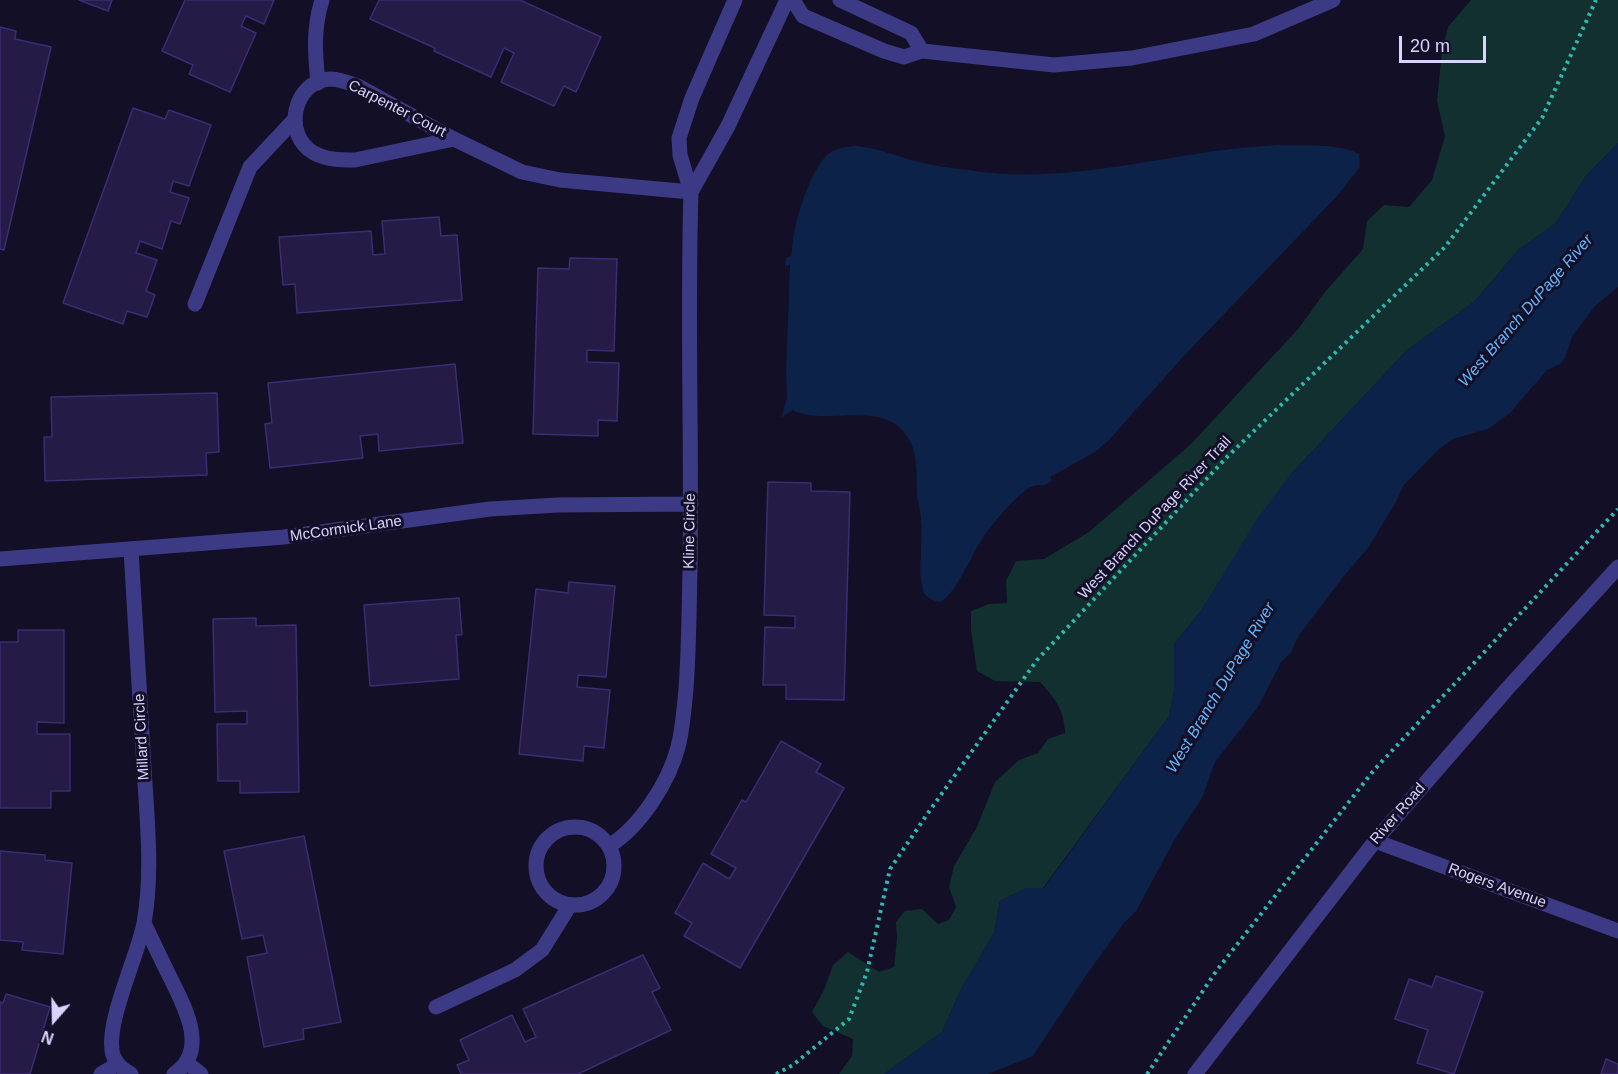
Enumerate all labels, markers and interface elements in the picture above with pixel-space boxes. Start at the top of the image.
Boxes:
scale bar [1402,24,1489,62]
text: 20 m [1410,36,1450,56]
street label: Carpenter Court [345,77,449,141]
water label: West Branch DuPage River [1455,231,1597,391]
street label: West Branch DuPage River Trail [1075,433,1235,603]
street label: Kline Circle [680,493,700,569]
street label: McCormick Lane [289,512,403,546]
water label: West Branch DuPage River [1162,599,1280,777]
street label: Millard Circle [131,693,153,781]
street label: River Road [1367,780,1429,848]
street label: Rogers Avenue [1445,860,1549,912]
north arrow [24,990,84,1050]
text: N [39,1027,56,1047]

